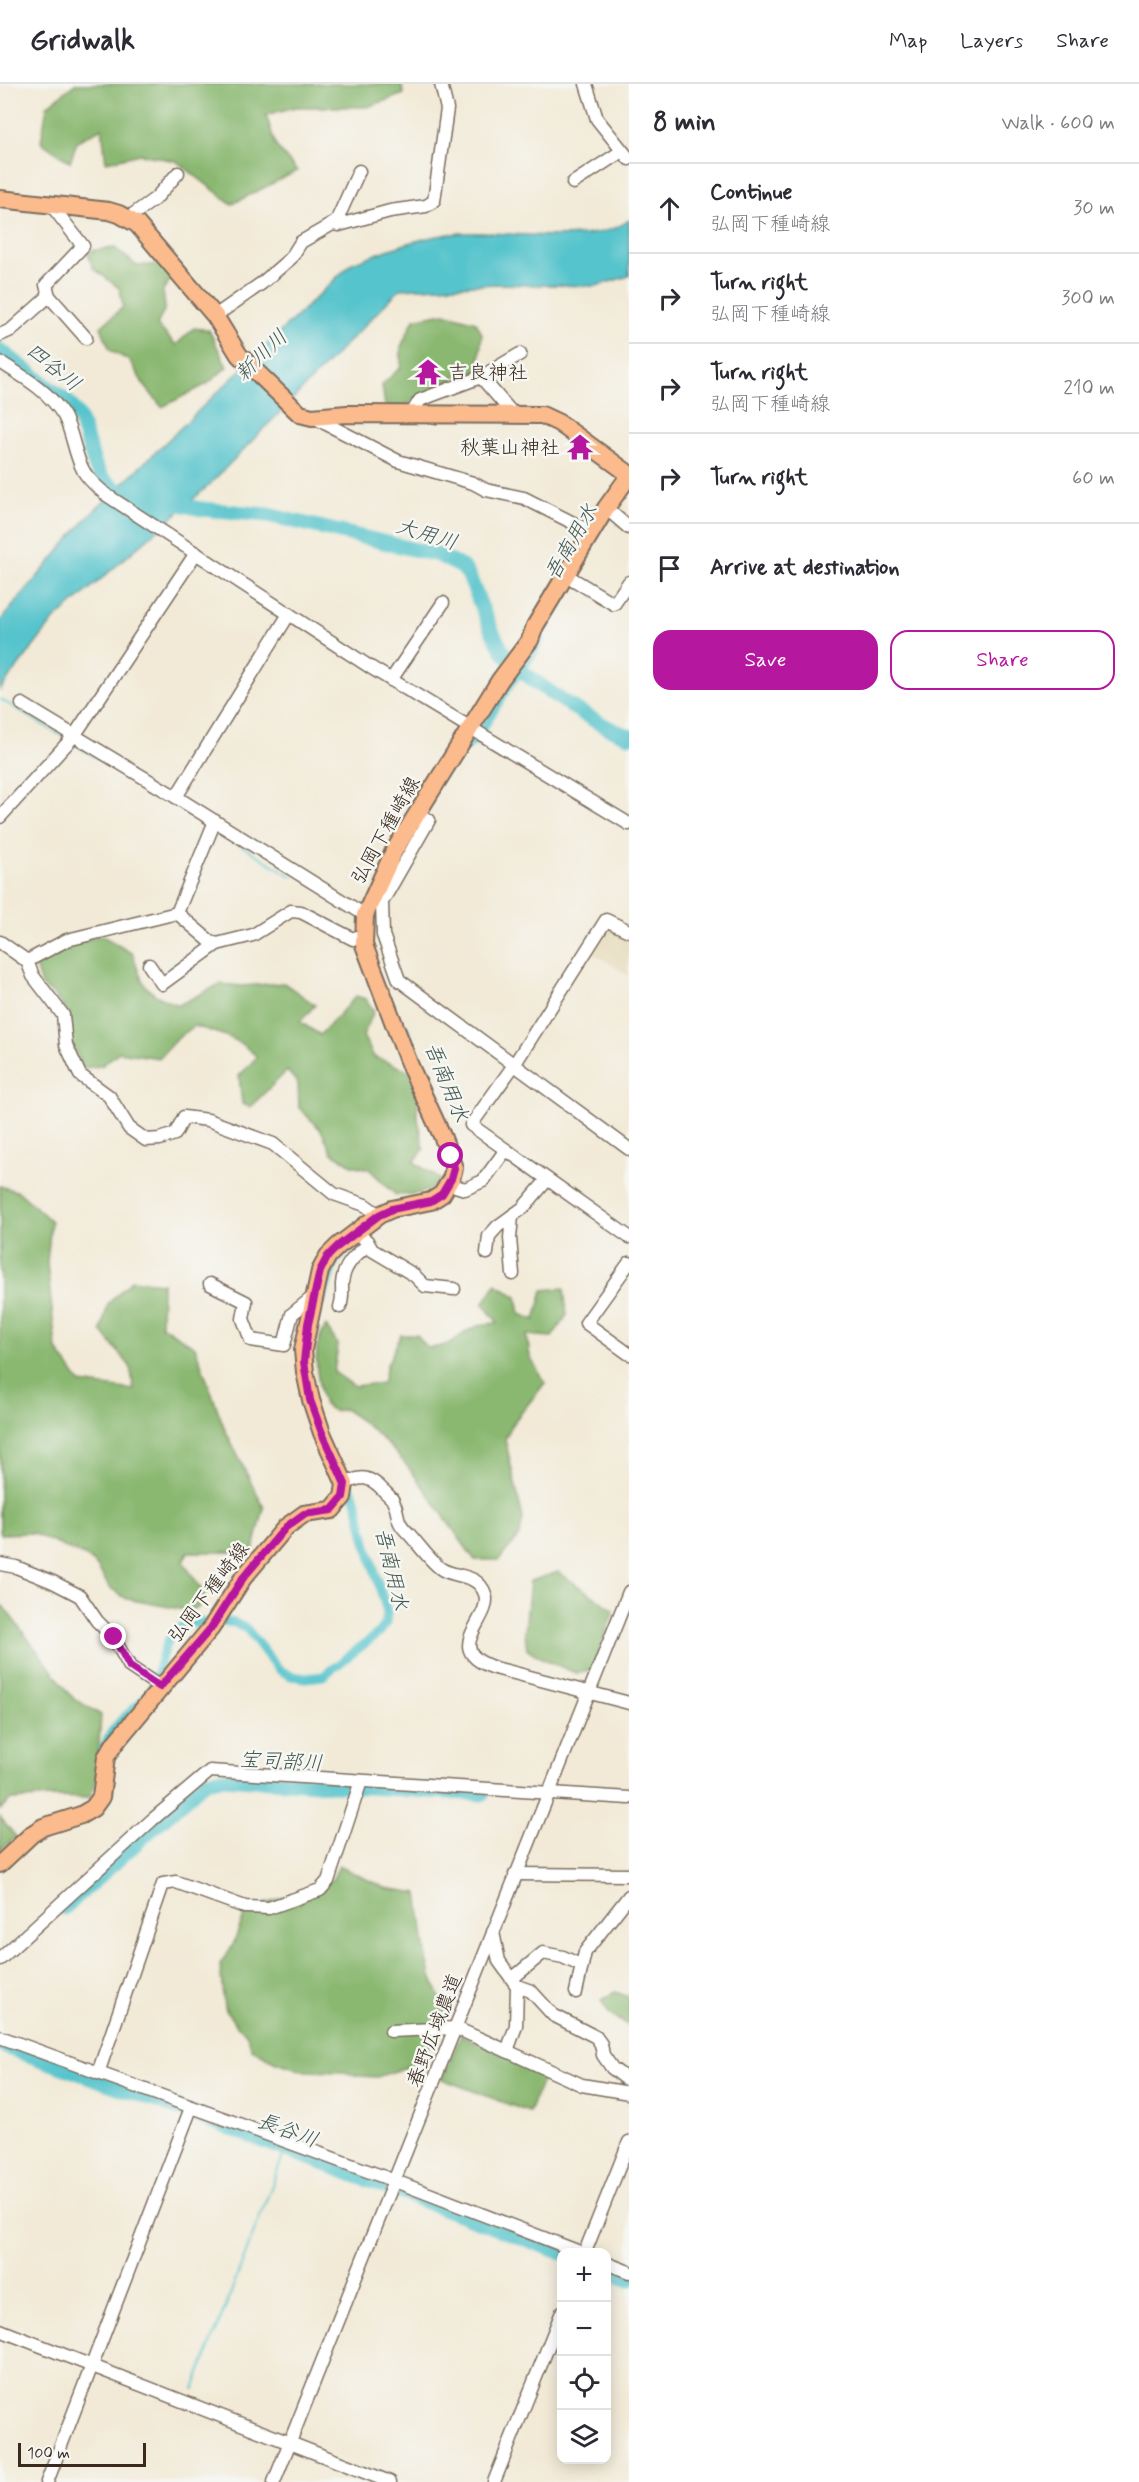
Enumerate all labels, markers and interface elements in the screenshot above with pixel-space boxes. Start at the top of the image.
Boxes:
text: Gridwalk [30,23,135,60]
text: Map [889,27,927,55]
text: Layers [960,27,1023,55]
text: Share [1056,27,1109,55]
text: 8 min [653,106,716,140]
text: Walk · 600 m [1001,110,1115,137]
text: Continue [710,179,792,207]
icon: ahead [653,192,686,225]
text: 30 m [1073,195,1115,222]
text: 弘岡下種崎線 [710,211,830,238]
text: Turn right [710,269,808,297]
icon: right [653,282,686,315]
text: 300 m [1061,285,1115,312]
text: 弘岡下種崎線 [710,301,830,328]
water label: 新川川 [229,324,294,388]
water label: 四谷川 [20,337,87,398]
temple icon: 吉良神社 [413,357,443,387]
text: Turn right [710,359,808,387]
place label: 吉良神社 [448,360,528,387]
icon: right [653,372,686,405]
text: 210 m [1063,375,1115,402]
text: 弘岡下種崎線 [710,391,830,418]
temple icon: 秋葉山神社 [565,432,595,462]
place label: 秋葉山神社 [460,435,560,462]
icon: right [653,462,686,495]
text: Turn right [710,464,808,492]
text: 60 m [1072,465,1115,492]
water label: 吾南用水 [539,499,605,586]
water label: 大用川 [392,512,461,558]
icon: arrive [653,552,686,585]
text: Arrive at destination [710,554,900,582]
button: Save [653,630,878,690]
button: Share [890,630,1115,690]
street label: 弘岡下種崎線 [345,772,427,890]
water label: 吾南用水 [417,1038,475,1127]
route start [437,1142,463,1168]
water label: 吾南用水 [368,1525,414,1613]
street label: 弘岡下種崎線 [162,1537,256,1649]
route end [100,1623,126,1649]
water label: 宝司部川 [238,1746,324,1778]
street label: 春野広域農道 [401,1970,470,2091]
water label: 長谷川 [253,2107,322,2155]
map controls [557,2248,611,2464]
button: + [557,2248,611,2302]
button: − [557,2302,611,2356]
button: locate [557,2356,611,2410]
button: layers [557,2410,611,2464]
scale bar [18,2440,146,2468]
text: 100 m [27,2443,70,2464]

